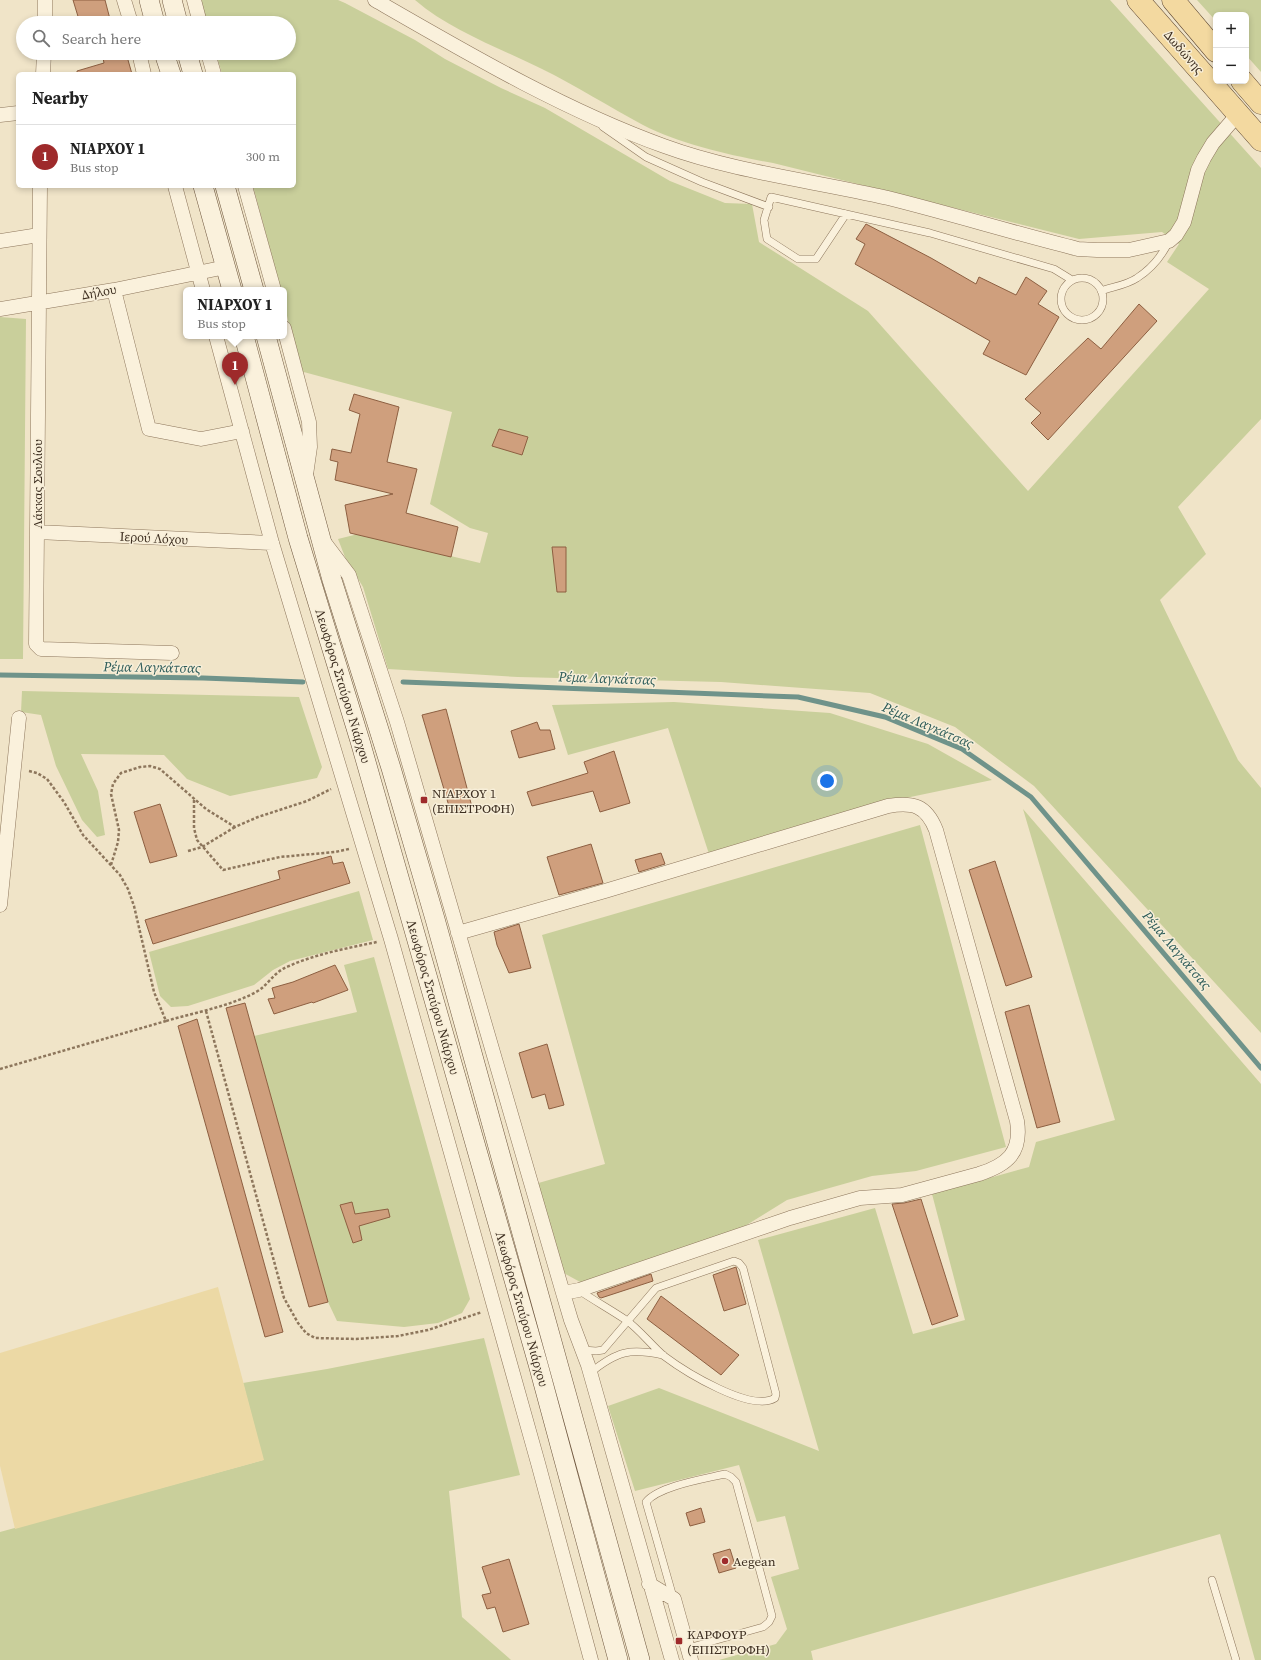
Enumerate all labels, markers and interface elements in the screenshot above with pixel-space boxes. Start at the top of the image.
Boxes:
map controls [1213,12,1249,84]
button: + [1213,12,1249,48]
search box [16,16,296,60]
street label: Δωδώνης [1160,26,1208,78]
icon: search [30,27,52,49]
text: Search here [62,28,141,49]
button: − [1213,48,1249,84]
text: Nearby [32,86,88,110]
text: ΝΙΑΡΧΟΥ 1 [70,138,145,159]
text: 1 [41,148,49,165]
text: 300 m [246,148,280,165]
text: Bus stop [70,159,119,176]
street label: Δήλου [80,281,118,303]
popup [183,287,287,339]
text: ΝΙΑΡΧΟΥ 1 [197,294,273,315]
text: Bus stop [197,315,246,332]
pin: 1 [222,352,248,385]
street label: Λάκκας Σουλίου [29,439,46,529]
street label: Ιερού Λόχου [119,528,189,548]
street label: Λεωφόρος Σταύρου Νιάρχου [311,607,375,765]
water label: Ρέμα Λαγκάτσας [102,656,201,678]
water label: Ρέμα Λαγκάτσας [557,666,656,690]
water label: Ρέμα Λαγκάτσας [878,696,977,753]
your location [817,771,837,791]
place label: ΝΙΑΡΧΟΥ 1 (ΕΠΙΣΤΡΟΦΗ) [432,785,515,817]
marker: ΝΙΑΡΧΟΥ 1 (ΕΠΙΣΤΡΟΦΗ) [419,795,429,805]
water label: Ρέμα Λαγκάτσας [1137,905,1216,994]
street label: Λεωφόρος Σταύρου Νιάρχου [403,917,463,1077]
street label: Λεωφόρος Σταύρου Νιάρχου [492,1229,552,1389]
place label: Aegean [733,1553,776,1570]
marker: Aegean [720,1556,730,1566]
place label: ΚΑΡΦΟΥΡ (ΕΠΙΣΤΡΟΦΗ) [687,1626,770,1658]
marker: ΚΑΡΦΟΥΡ (ΕΠΙΣΤΡΟΦΗ) [674,1636,684,1646]

